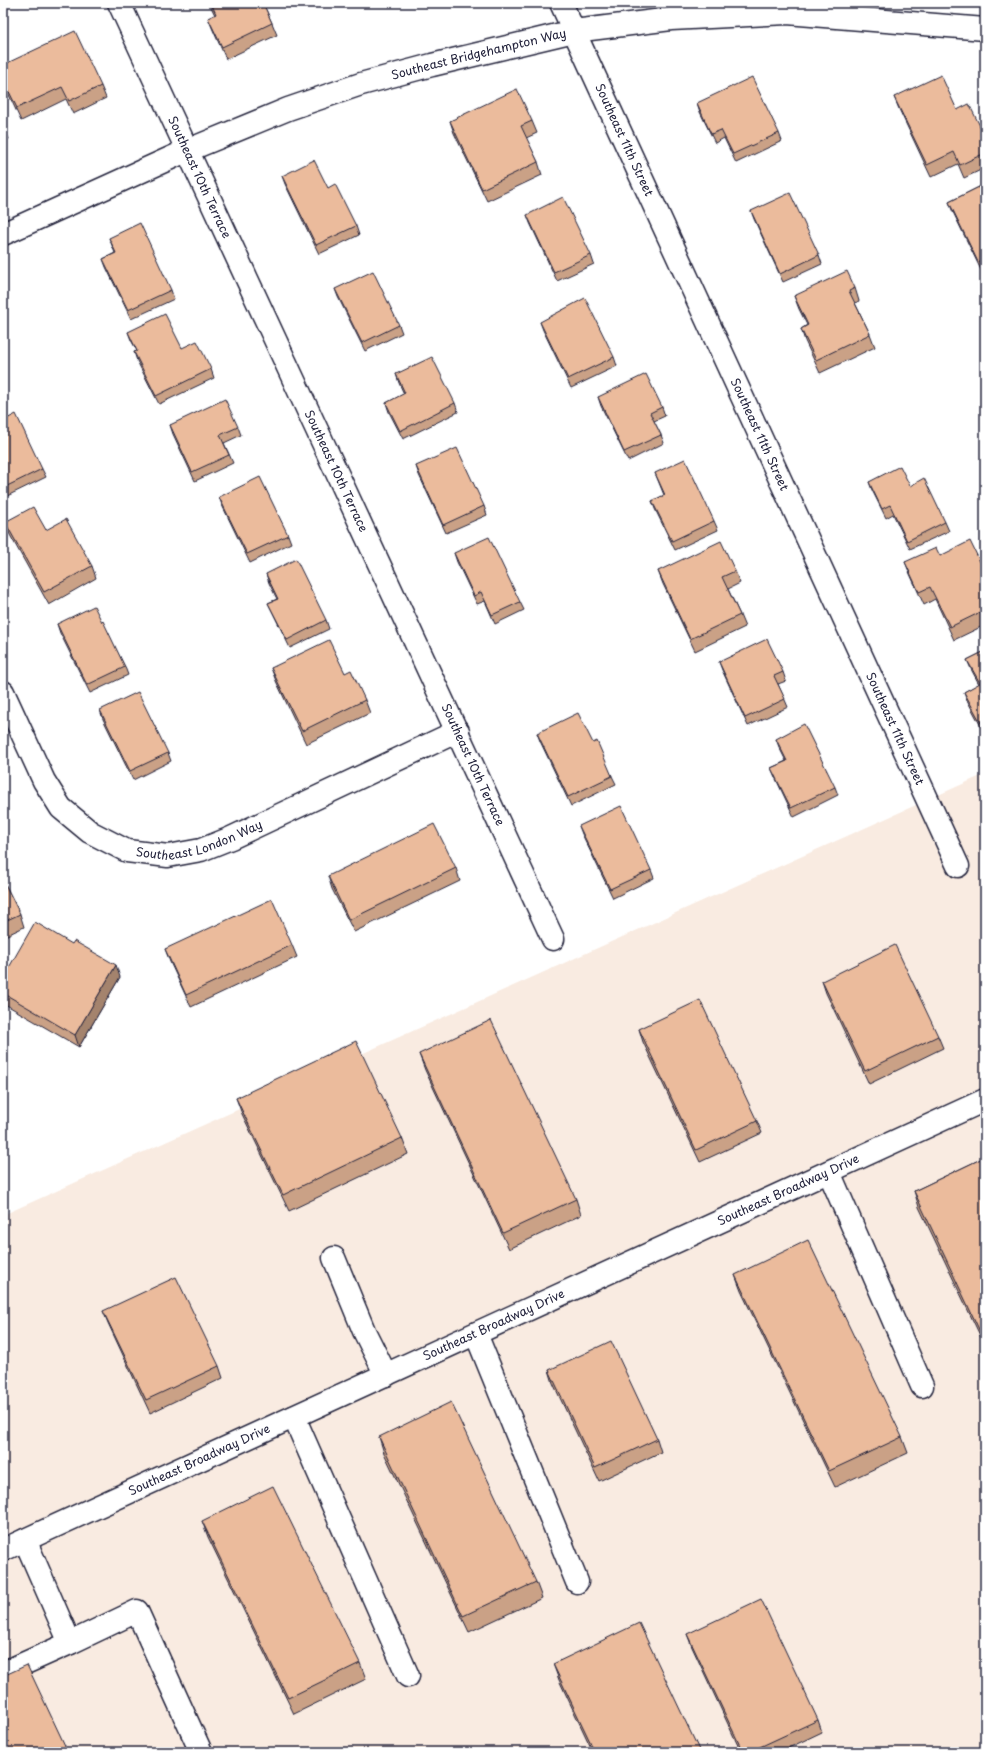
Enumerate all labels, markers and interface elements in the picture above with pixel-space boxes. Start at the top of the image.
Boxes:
street label: Southeast Bridgehampton Way [389,23,568,84]
street label: Southeast 11th Street [591,81,659,199]
street label: Southeast 10th Terrace [164,113,236,241]
street label: Southeast 11th Street [727,375,794,493]
street label: Southeast 10th Terrace [301,407,373,535]
street label: Southeast 11th Street [862,669,930,788]
street label: Southeast 10th Terrace [438,700,510,828]
street label: Southeast London Way [135,815,265,864]
street label: Southeast Broadway Drive [714,1149,862,1229]
street label: Southeast Broadway Drive [420,1284,567,1364]
street label: Southeast Broadway Drive [125,1419,273,1499]

